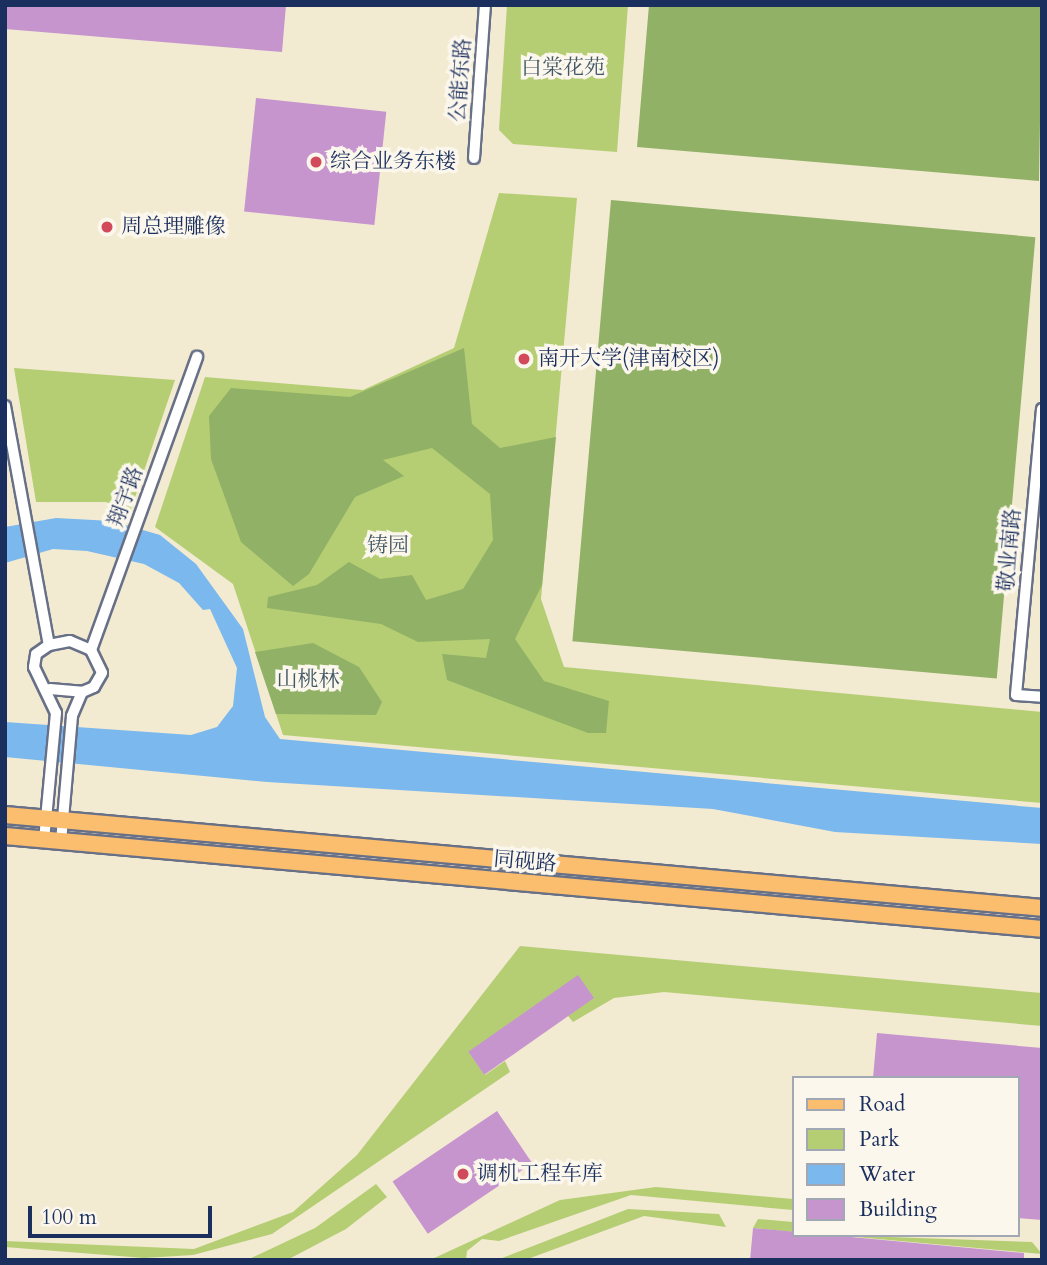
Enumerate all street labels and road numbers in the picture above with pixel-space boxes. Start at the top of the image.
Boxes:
street label: 公能东路 [446,37,476,123]
street label: 翔宇路 [103,463,149,531]
street label: 敬业南路 [994,507,1026,593]
street label: 同砚路 [493,847,557,877]

